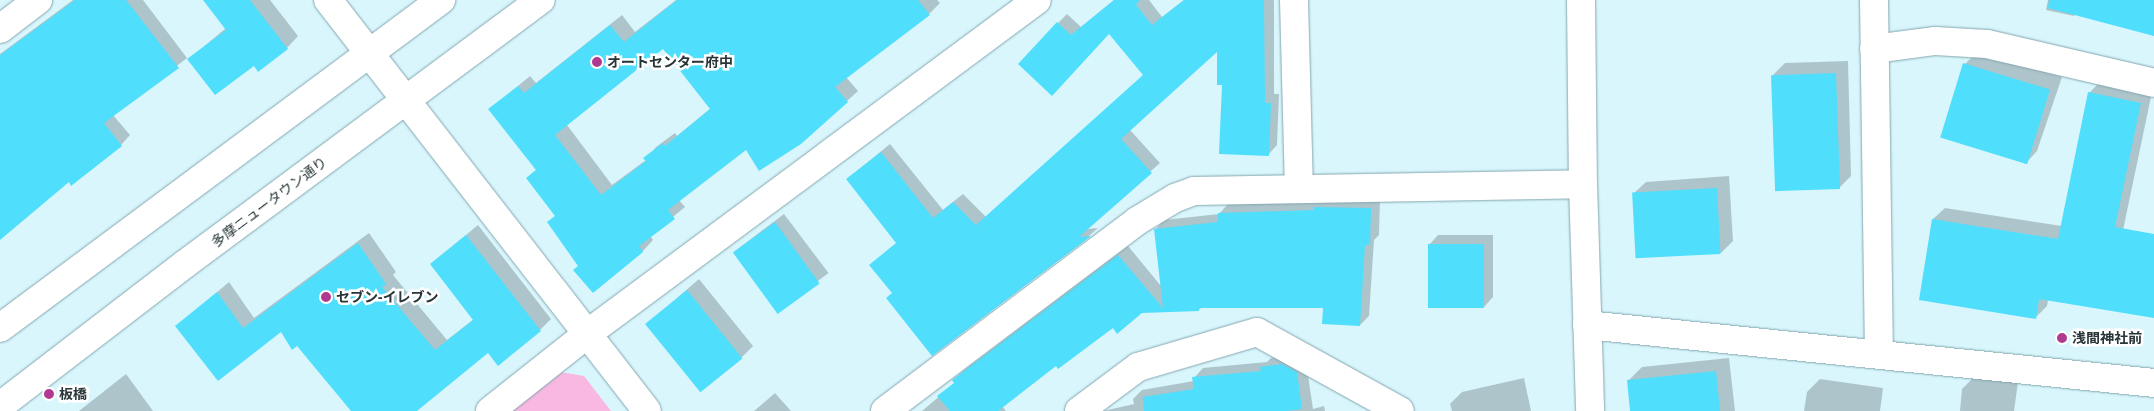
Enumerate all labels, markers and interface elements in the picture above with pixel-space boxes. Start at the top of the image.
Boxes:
place label: オートセンター府中 [607,54,733,70]
marker: オートセンター府中 [591,56,603,68]
street label: 多摩ニュータウン通り [208,153,330,251]
place label: セブン-イレブン [336,289,438,305]
marker: セブン-イレブン [320,291,332,303]
place label: 浅間神社前 [2072,330,2142,346]
marker: 浅間神社前 [2056,332,2068,344]
place label: 板橋 [59,386,87,402]
marker: 板橋 [43,388,55,400]

